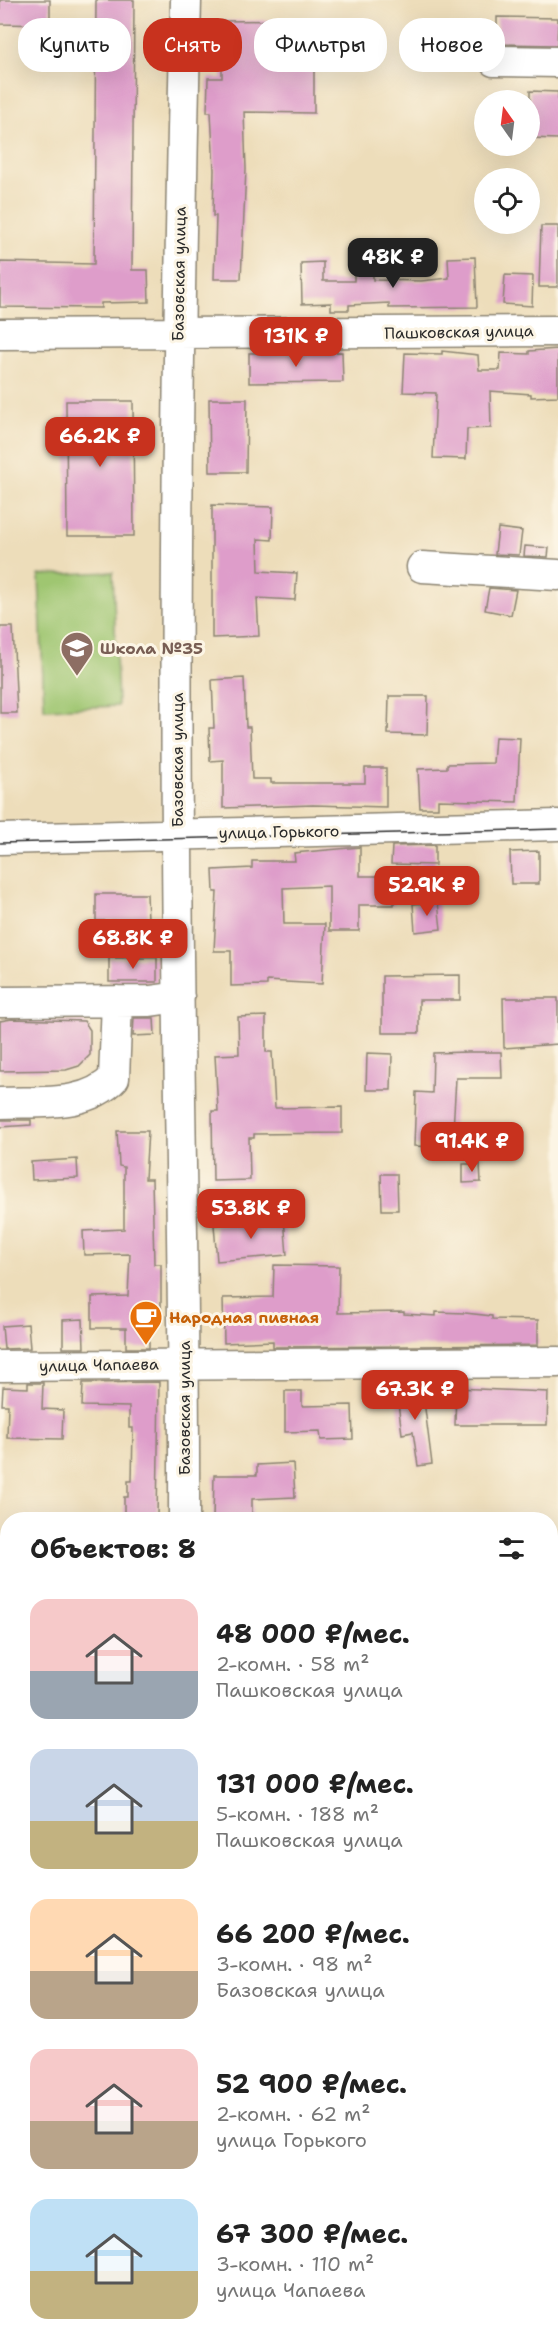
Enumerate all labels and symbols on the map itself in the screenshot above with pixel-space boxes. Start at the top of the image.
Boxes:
north arrow [474,90,540,156]
street label: Базовская улица [167,206,191,342]
pin: 48K ₽ [351,238,435,289]
pin: 131K ₽ [247,317,345,368]
street label: Пашковская улица [384,320,534,344]
pin: 66.2K ₽ [45,417,155,468]
school or university icon: Школа №35 [59,630,95,677]
place label: Школа №35 [100,638,203,659]
street label: Базовская улица [167,692,188,828]
street label: улица Горького [218,820,340,844]
pin: 52.9K ₽ [372,866,482,917]
pin: 68.8K ₽ [78,919,188,970]
pin: 91.4K ₽ [417,1122,527,1173]
pin: 53.8K ₽ [196,1189,306,1240]
cafe icon: Народная пивная [128,1299,164,1346]
place label: Народная пивная [169,1307,319,1328]
street label: Базовская улица [174,1340,195,1476]
street label: улица Чапаева [39,1353,159,1377]
pin: 67.3K ₽ [360,1370,470,1421]

